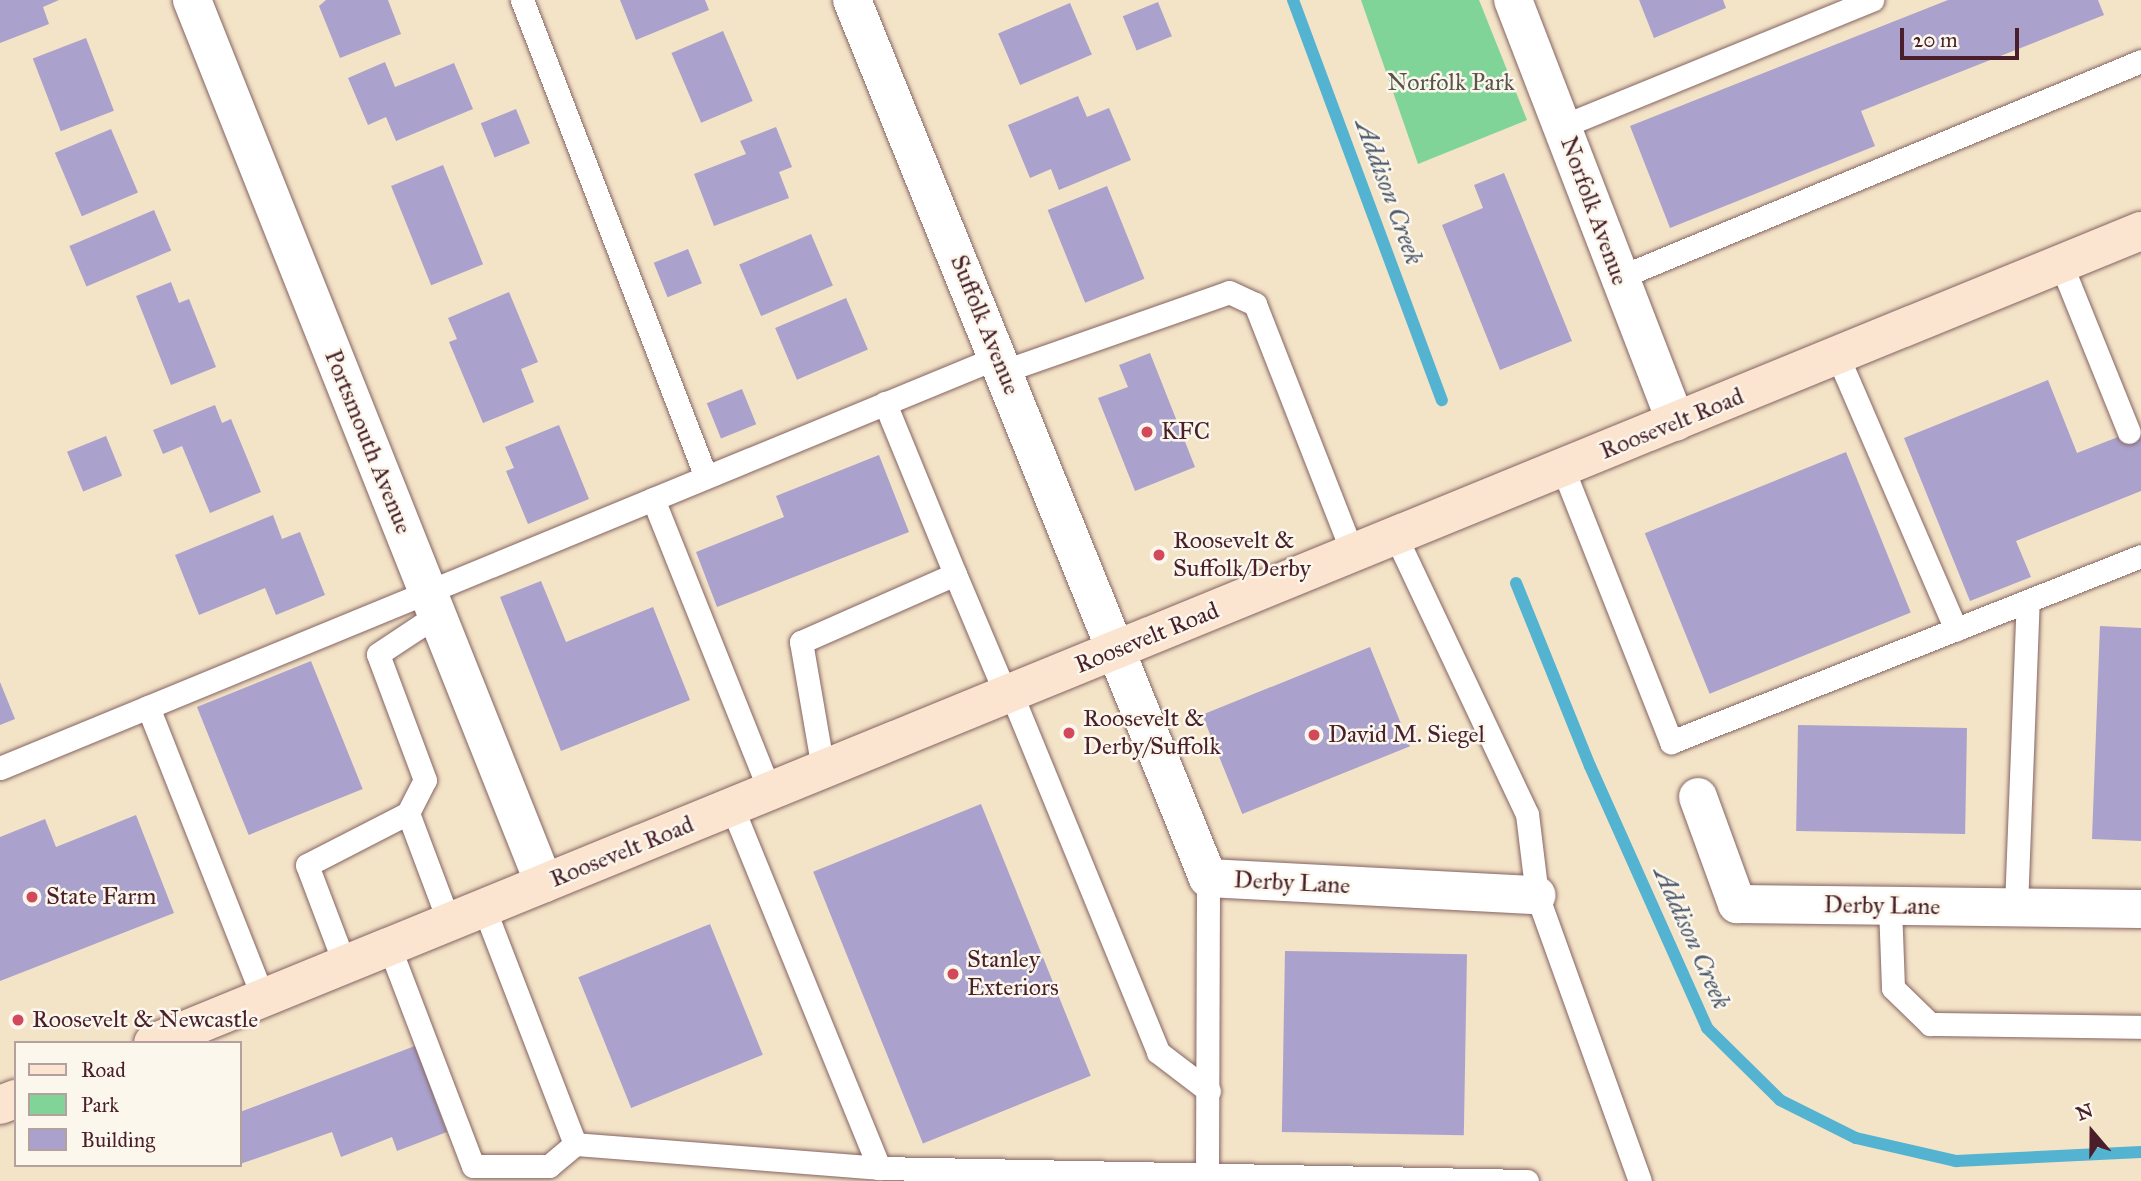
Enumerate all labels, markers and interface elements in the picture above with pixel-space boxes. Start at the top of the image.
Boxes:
scale bar [1903,14,2022,58]
text: 20 m [1913,27,1958,53]
park label: Norfolk Park [1387,69,1515,97]
water label: Addison Creek [1348,115,1430,269]
street label: Norfolk Avenue [1554,133,1634,289]
street label: Suffolk Avenue [944,251,1026,399]
street label: Portsmouth Avenue [318,346,418,538]
street label: Roosevelt Road [1596,382,1748,466]
place label: KFC [1161,418,1210,446]
marker: KFC [1139,424,1155,440]
place label: Roosevelt & Suffolk/Derby [1173,527,1311,583]
marker: Roosevelt & Suffolk/Derby [1151,547,1167,563]
street label: Roosevelt Road [1071,596,1223,680]
place label: Roosevelt & Derby/Suffolk [1083,705,1221,761]
place label: David M. Siegel [1328,721,1485,749]
marker: Roosevelt & Derby/Suffolk [1061,725,1077,741]
marker: David M. Siegel [1306,727,1322,743]
street label: Roosevelt Road [546,810,698,894]
water label: Addison Creek [1647,862,1737,1014]
street label: Derby Lane [1233,866,1351,900]
place label: State Farm [46,883,157,911]
marker: State Farm [24,889,40,905]
street label: Derby Lane [1823,891,1941,921]
place label: Stanley Exteriors [967,946,1059,1002]
marker: Stanley Exteriors [945,966,961,982]
place label: Roosevelt & Newcastle [32,1006,258,1034]
marker: Roosevelt & Newcastle [10,1012,26,1028]
legend [14,1041,242,1167]
text: Road [81,1057,126,1083]
text: Park [81,1092,119,1118]
north arrow [2057,1097,2127,1167]
text: N [2073,1098,2096,1125]
text: Building [81,1127,155,1153]

